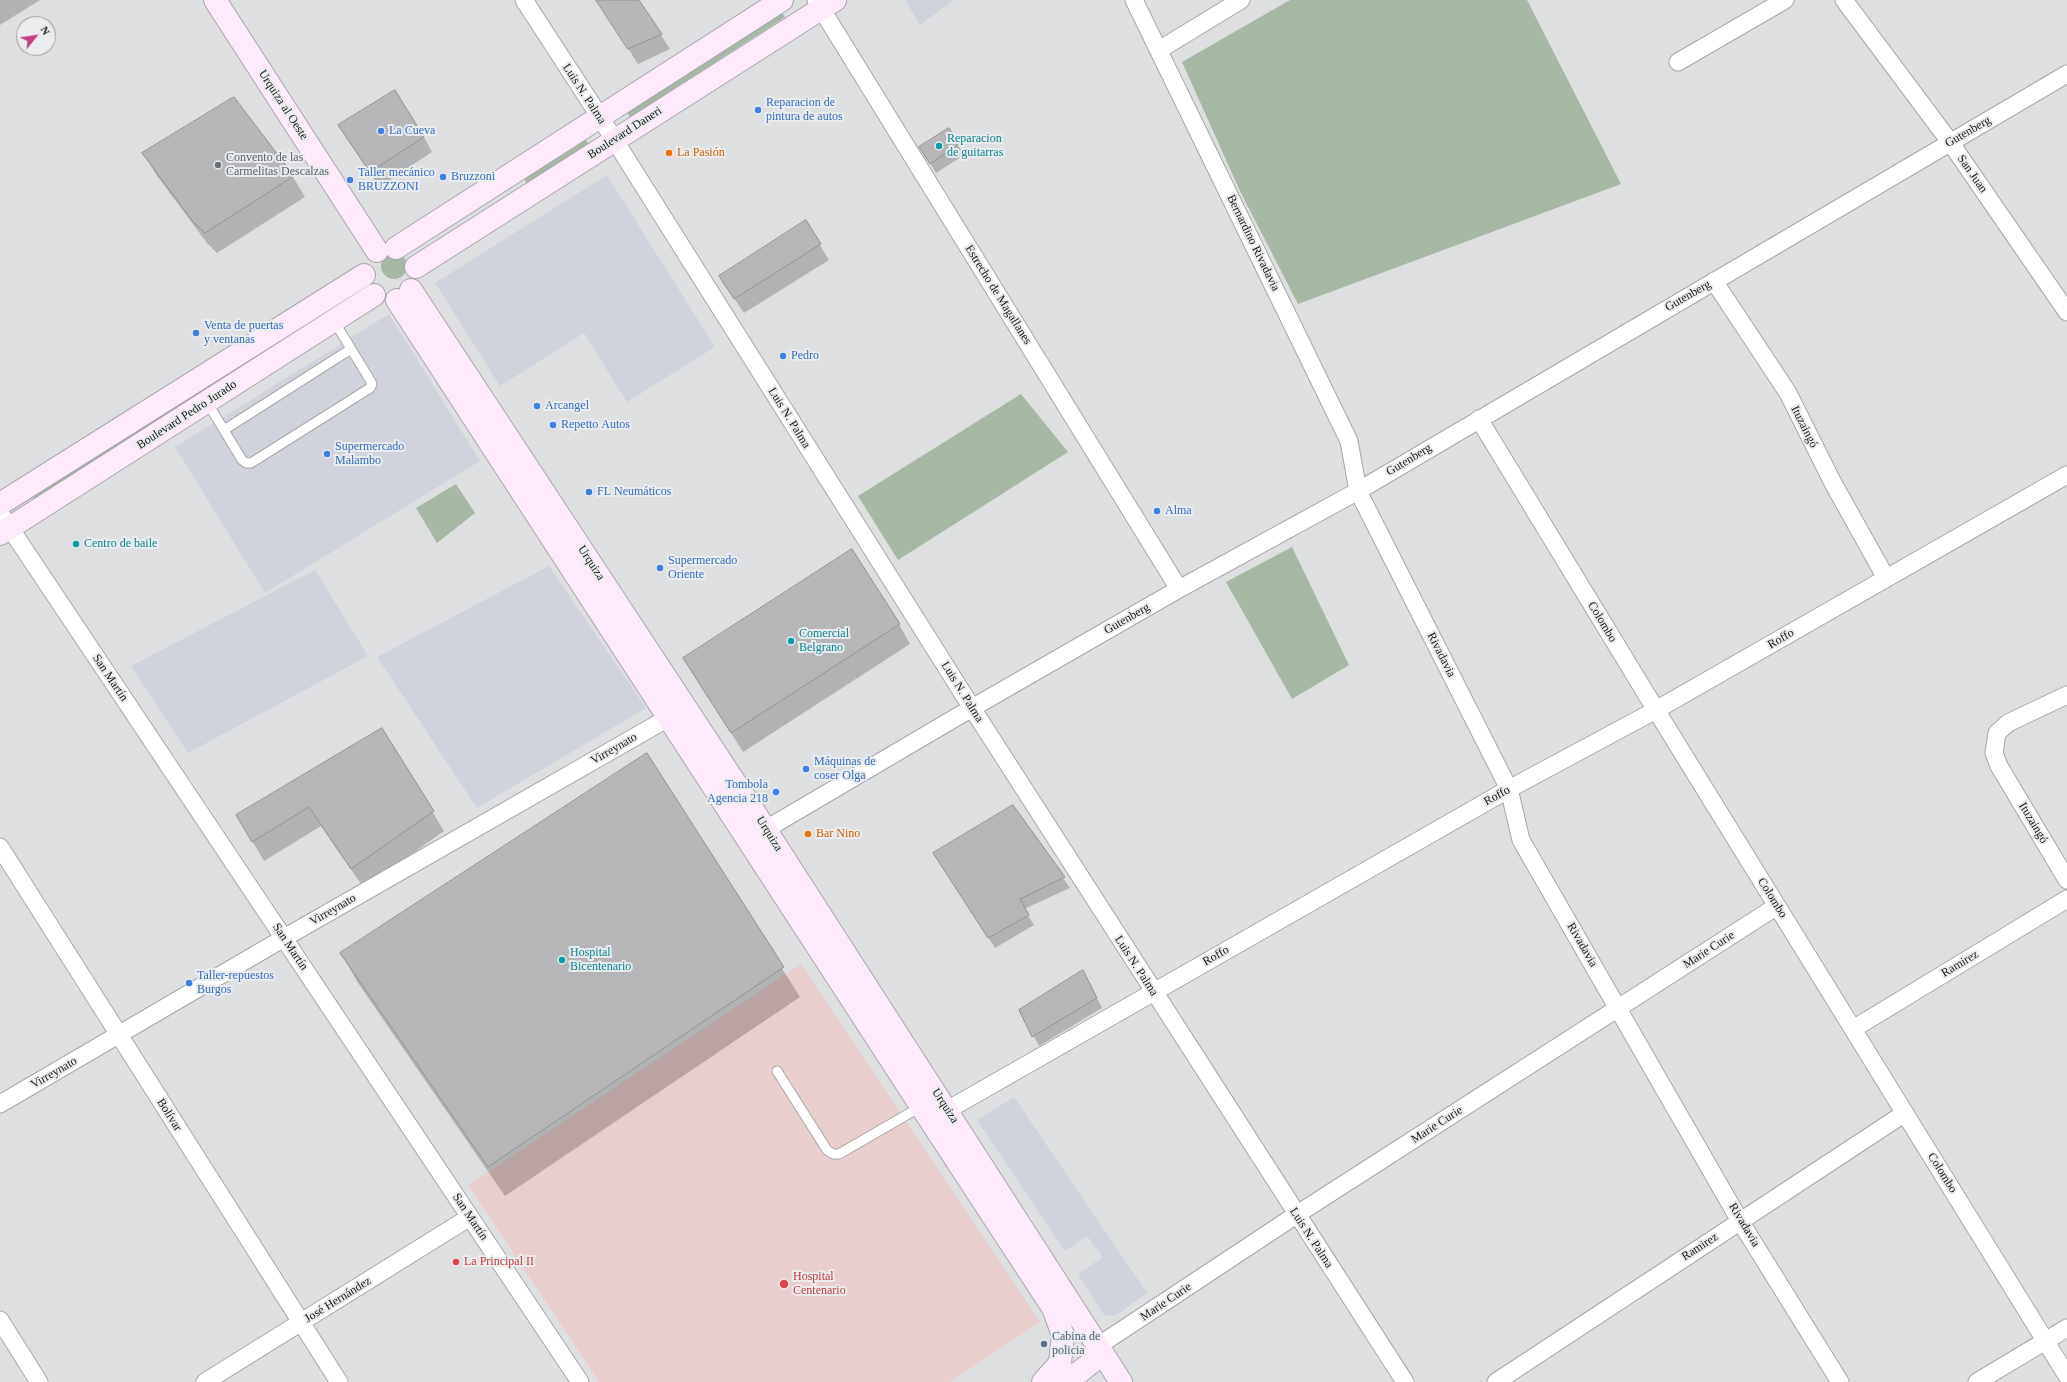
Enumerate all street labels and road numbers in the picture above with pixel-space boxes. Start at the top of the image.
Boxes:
street label: Luis N. Palma [559,61,609,127]
street label: Urquiza al Oeste [255,67,311,143]
street label: Boulevard Daneri [585,104,665,162]
street label: Gutenberg [1943,113,1993,151]
street label: San Juan [1954,152,1990,196]
street label: Bernardino Rivadavia [1223,192,1283,294]
street label: Estrecho de Magallanes [962,243,1034,347]
street label: Gutenberg [1663,277,1713,315]
street label: Boulevard Pedro Jurado [134,377,240,453]
street label: Luis N. Palma [765,385,813,451]
street label: Ituzaingó [1787,404,1821,450]
street label: Gutenberg [1384,441,1434,479]
street label: Urquiza [574,543,608,583]
street label: Colombo [1584,599,1620,645]
street label: Gutenberg [1102,600,1152,638]
street label: Roffo [1765,626,1797,652]
street label: Rivadavia [1424,630,1458,680]
street label: San Martín [89,652,131,704]
street label: Luis N. Palma [938,659,986,725]
street label: Virreynato [588,730,640,768]
street label: Roffo [1481,783,1513,809]
street label: Ituzaingó [2015,800,2051,846]
street label: Urquiza [753,814,785,854]
street label: Colombo [1754,875,1790,921]
street label: Virreynato [307,891,359,929]
street label: Rivadavia [1564,920,1600,970]
street label: San Martín [269,921,311,973]
street label: Marie Curie [1681,928,1737,972]
street label: Luis N. Palma [1111,933,1161,999]
street label: Roffo [1200,943,1232,969]
street label: Ramirez [1939,947,1981,981]
street label: Virreynato [28,1054,80,1092]
street label: Urquiza [928,1086,962,1126]
street label: Bolívar [153,1096,185,1134]
street label: Marie Curie [1409,1103,1465,1147]
street label: Colombo [1924,1150,1960,1196]
street label: San Martín [449,1191,491,1243]
street label: Rivadavia [1725,1200,1763,1250]
street label: Luis N. Palma [1286,1205,1336,1271]
street label: Ramirez [1679,1230,1721,1264]
street label: José Hernández [302,1274,374,1326]
street label: Marie Curie [1138,1280,1194,1324]

